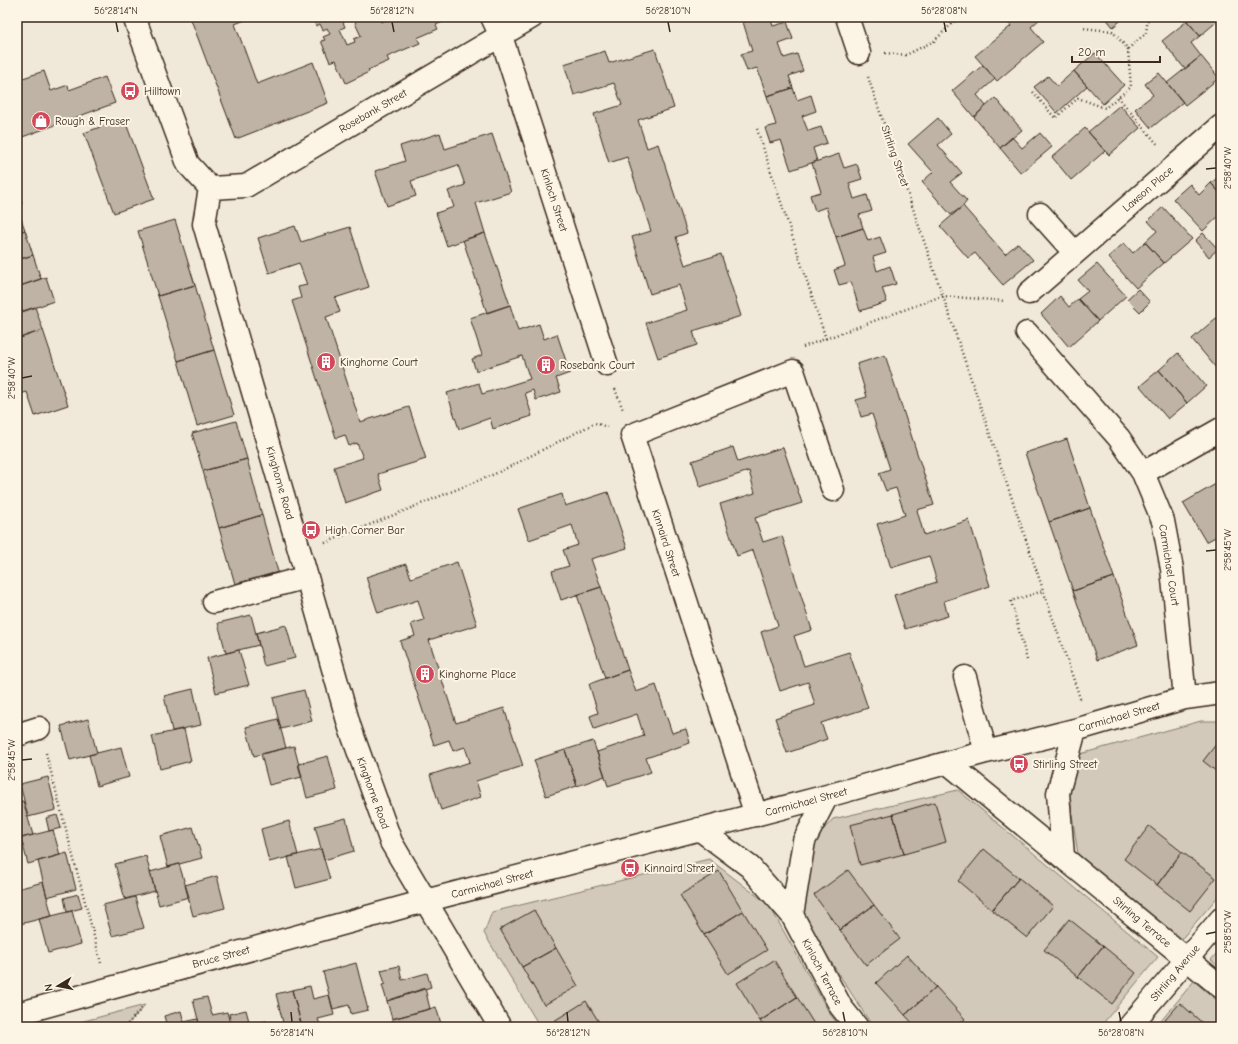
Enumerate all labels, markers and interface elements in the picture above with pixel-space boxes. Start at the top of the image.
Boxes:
text: 56°28'14"N [94,5,138,17]
text: 56°28'12"N [370,5,414,17]
text: 56°28'10"N [645,5,691,17]
text: 56°28'08"N [921,5,967,17]
scale bar [1072,38,1160,64]
text: 20 m [1078,45,1106,59]
bus stop icon: Hilltown [119,80,141,102]
place label: Hilltown [144,85,181,98]
street label: Rosebank Street [337,86,410,136]
shop icon: Rough & Fraser [30,110,52,132]
place label: Rough & Fraser [55,115,130,128]
street label: Stirling Street [878,124,912,189]
text: 2°58'40"W [1222,146,1234,189]
street label: Lawson Place [1120,163,1176,214]
street label: Kinloch Street [538,167,571,234]
building icon: Kinghorne Court [315,351,337,373]
building icon: Rosebank Court [535,354,557,376]
text: 2°58'40"W [6,356,18,399]
place label: Kinghorne Court [340,356,418,369]
place label: Rosebank Court [560,359,635,372]
street label: Kinghorne Road [263,445,297,521]
street label: Kinnaird Street [649,508,683,579]
bus stop icon: High Corner Bar [300,519,322,541]
street label: Carmichael Court [1156,523,1182,608]
place label: High Corner Bar [325,524,405,537]
text: 2°58'45"W [1222,529,1234,571]
building icon: Kinghorne Place [414,663,436,685]
place label: Kinghorne Place [439,668,516,681]
street label: Carmichael Street [1077,699,1162,735]
text: 2°58'45"W [6,739,18,781]
bus stop icon: Stirling Street [1008,753,1030,775]
street label: Kinghorne Road [354,755,392,831]
place label: Stirling Street [1033,758,1098,771]
street label: Carmichael Street [764,785,849,819]
bus stop icon: Kinnaird Street [619,857,641,879]
place label: Kinnaird Street [644,862,715,875]
street label: Carmichael Street [450,867,535,901]
street label: Stirling Terrace [1110,894,1174,950]
text: 2°58'50"W [1222,910,1234,954]
street label: Kinloch Terrace [799,937,845,1008]
street label: Stirling Avenue [1147,942,1203,1004]
street label: Bruce Street [191,943,252,971]
north arrow [38,966,78,1006]
text: N [42,983,56,992]
text: 56°28'14"N [270,1027,314,1039]
text: 56°28'12"N [546,1027,590,1039]
text: 56°28'10"N [822,1027,868,1039]
text: 56°28'08"N [1098,1027,1144,1039]

